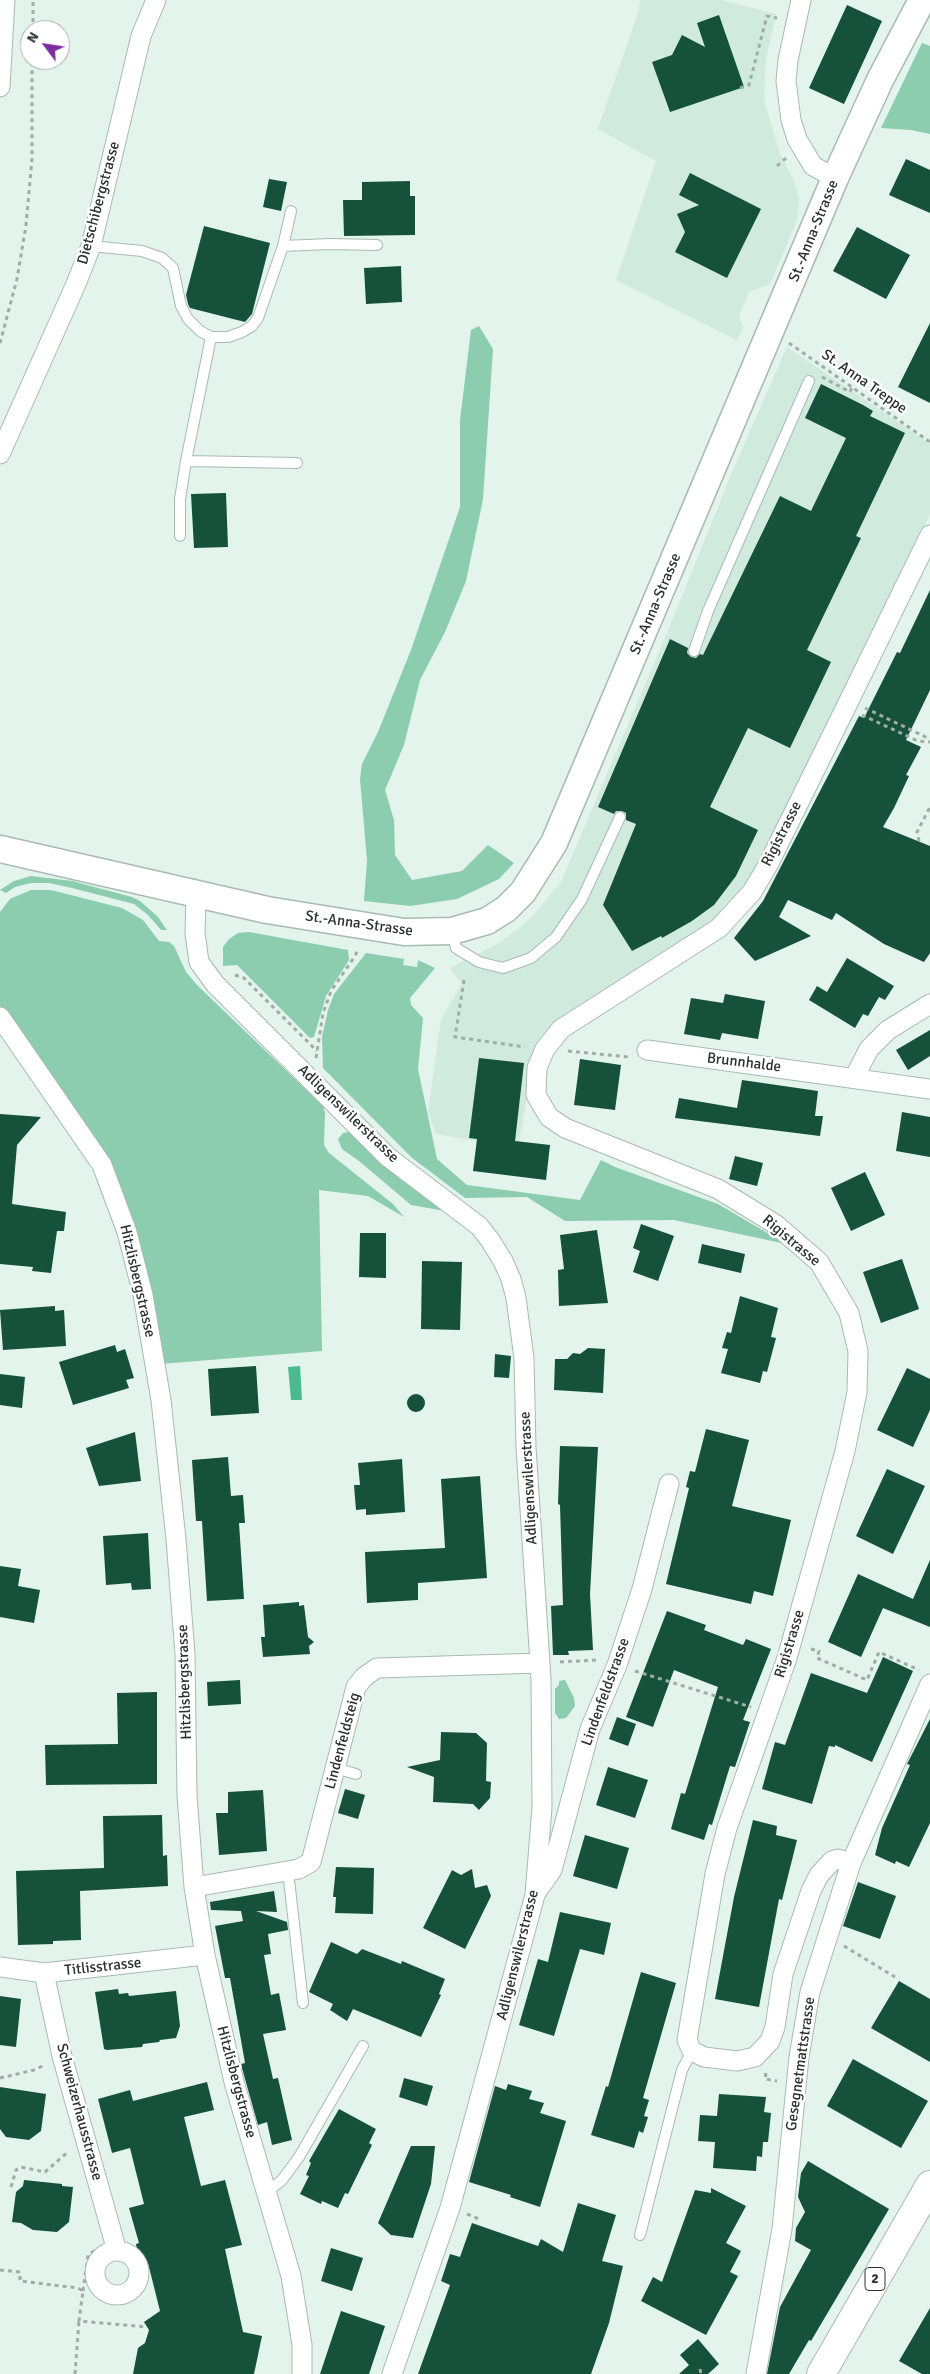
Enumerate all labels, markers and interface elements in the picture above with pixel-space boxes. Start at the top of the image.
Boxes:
north arrow [20,20,70,70]
text: N [23,29,42,46]
street label: Dietschibergstrasse [74,140,124,266]
street label: St.-Anna-Strasse [785,177,843,285]
street label: St. Anna Treppe [818,346,910,418]
street label: St.-Anna-Strasse [627,551,685,657]
street label: Rigistrasse [758,799,806,869]
street label: St.-Anna-Strasse [304,908,414,940]
street label: Brunnhalde [706,1050,782,1076]
street label: Adligenswilerstrasse [294,1061,402,1167]
street label: Rigistrasse [758,1211,824,1271]
street label: Hitzlisbergstrasse [115,1223,159,1339]
street label: Adligenswilerstrasse [517,1411,541,1545]
street label: Rigistrasse [771,1608,809,1680]
street label: Hitzlisbergstrasse [174,1624,196,1740]
street label: Lindenfeldstrasse [578,1636,634,1748]
street label: Lindenfeldsteig [321,1691,365,1791]
street label: Adligenswilerstrasse [493,1888,543,2022]
street label: Titlisstrasse [64,1954,142,1980]
street label: Gesegnetmattstrasse [783,1996,819,2132]
street label: Hitzlisbergstrasse [212,2024,260,2140]
street label: Schweizerhausstrasse [52,2042,106,2182]
road number: 2 [865,2268,885,2290]

